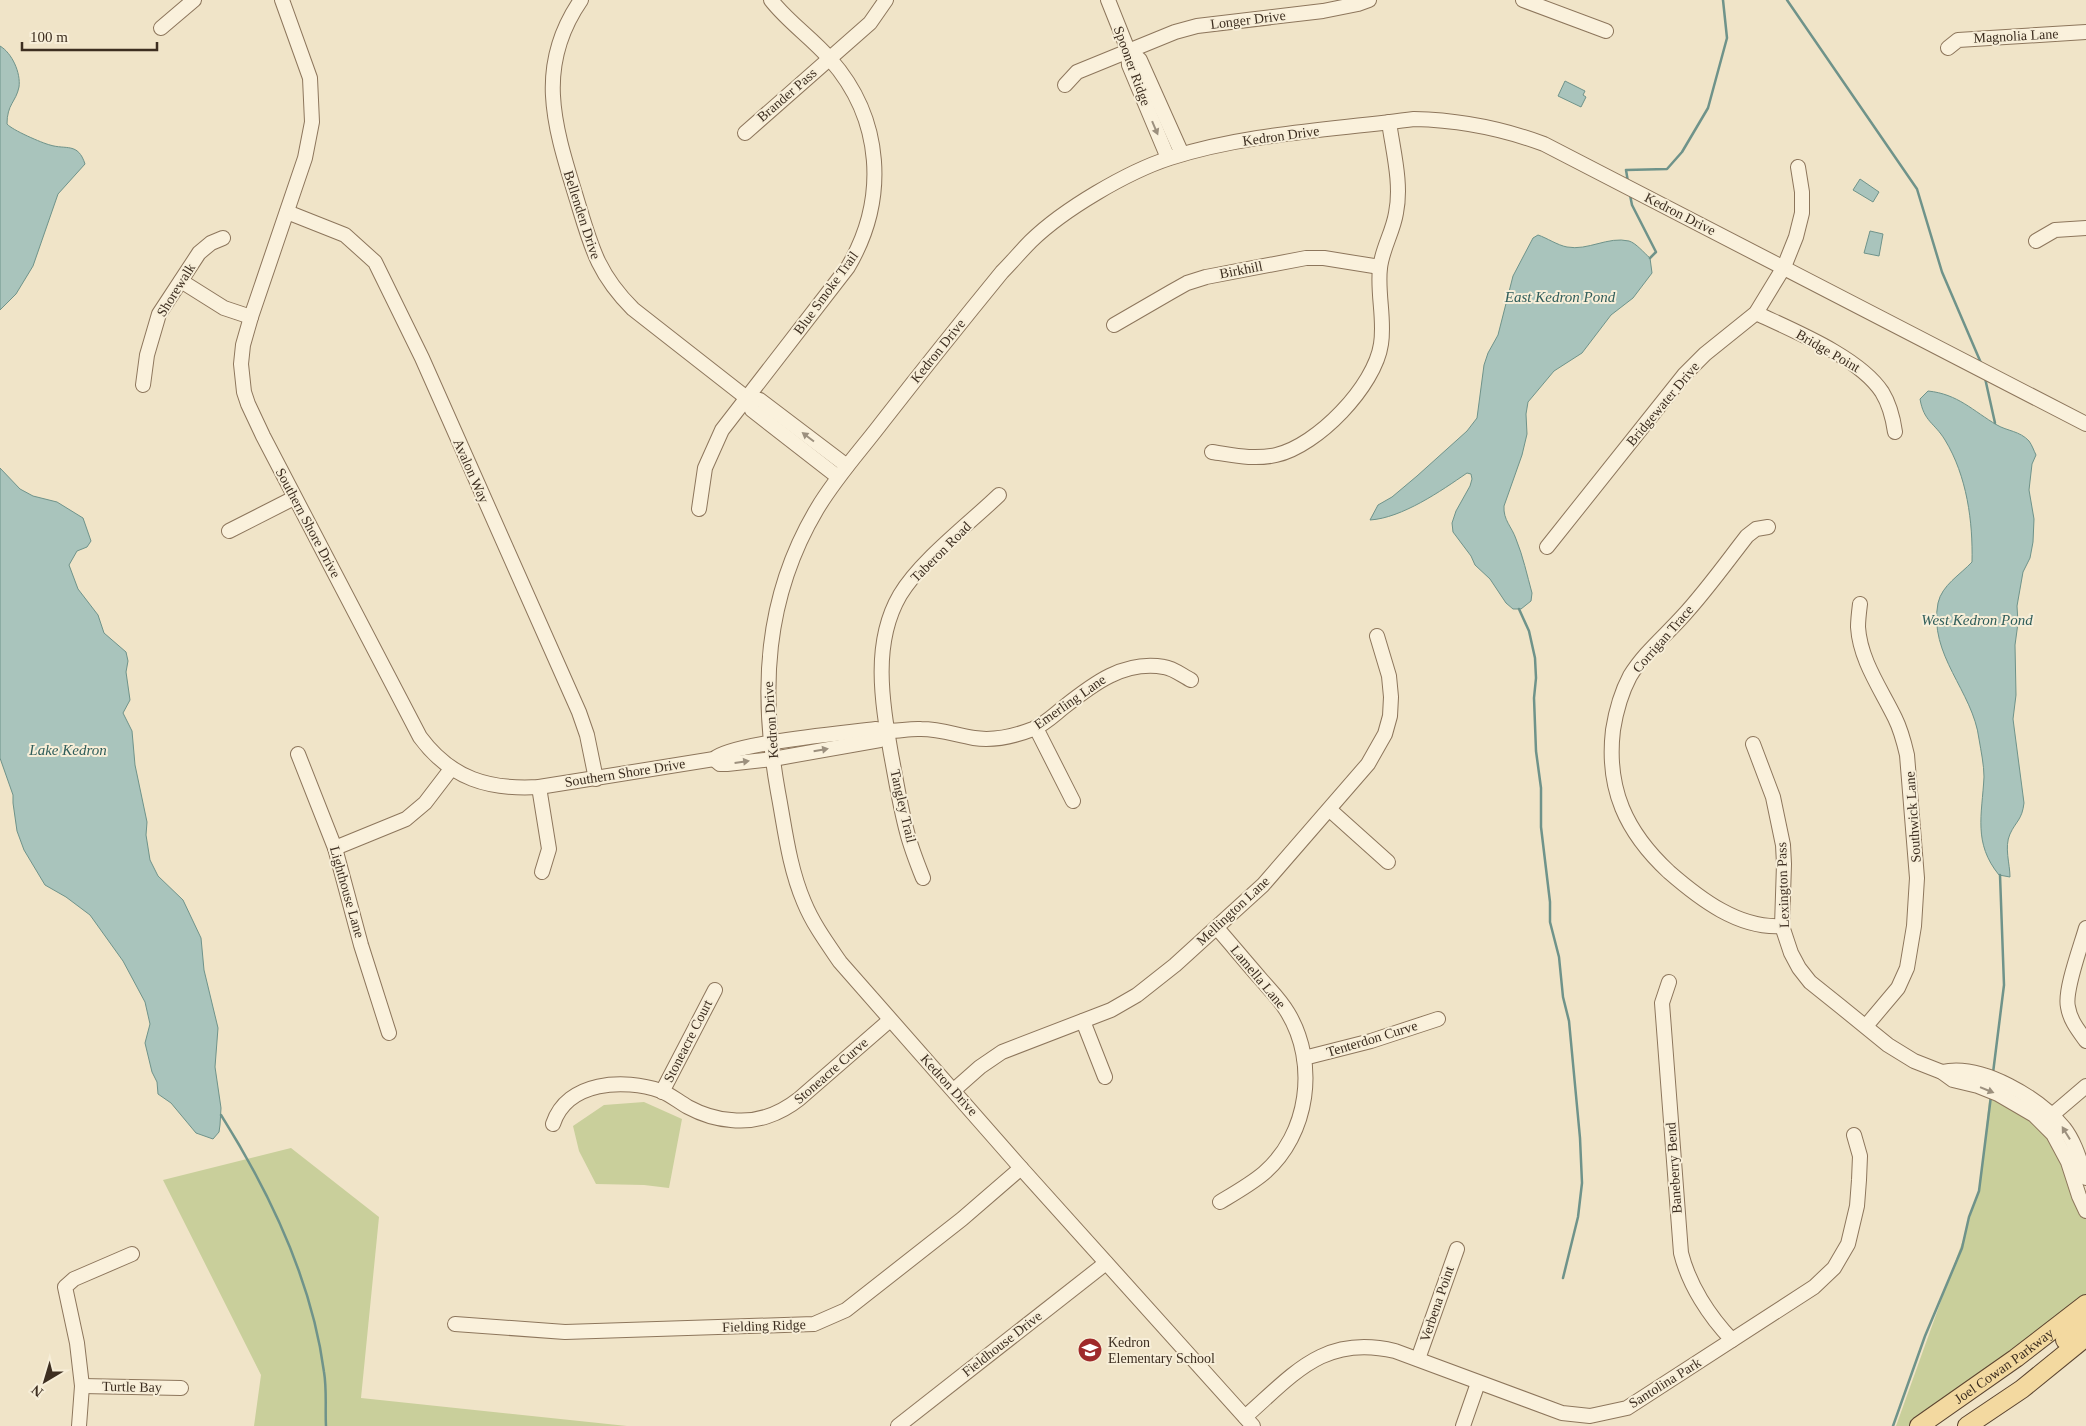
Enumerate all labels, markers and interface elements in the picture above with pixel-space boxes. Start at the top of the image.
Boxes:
street label: Longer Drive [1209,8,1287,32]
scale bar [22,20,158,52]
street label: Spooner Ridge [1111,24,1153,108]
street label: Magnolia Lane [1973,26,2059,46]
text: 100 m [30,29,68,45]
street label: Brander Pass [754,65,820,125]
one-way arrow [1152,121,1160,135]
street label: Kedron Drive [1242,123,1320,149]
street label: Bellenden Drive [561,169,603,261]
street label: Kedron Drive [1642,190,1718,238]
street label: Blue Smoke Trail [791,249,861,337]
street label: Birkhill [1218,258,1264,282]
street label: Shorewalk [154,261,198,319]
water label: East Kedron Pond [1504,289,1616,305]
street label: Kedron Drive [908,316,968,386]
street label: Bridge Point [1793,327,1863,375]
street label: Bridgewater Drive [1624,359,1702,449]
one-way arrow [802,431,815,442]
street label: Avalon Way [450,437,492,505]
street label: Southern Shore Drive [273,466,343,580]
street label: Taberon Road [908,519,974,585]
street label: Corrigan Trace [1630,602,1696,676]
water label: West Kedron Pond [1921,612,2033,628]
street label: Emerling Lane [1031,672,1109,732]
street label: Kedron Drive [761,681,781,759]
water label: Lake Kedron [28,742,107,758]
one-way arrow [813,746,829,754]
street label: Southern Shore Drive [564,756,686,790]
one-way arrow [735,757,751,765]
street label: Tangley Trail [887,768,919,844]
street label: Southwick Lane [1902,771,1924,863]
street label: Lexington Pass [1774,842,1792,928]
street label: Lighthouse Lane [327,845,367,939]
street label: Mellington Lane [1194,874,1272,948]
street label: Lamella Lane [1227,943,1289,1011]
street label: Stoneacre Court [661,997,715,1085]
street label: Tenterdon Curve [1325,1018,1419,1060]
street label: Stoneacre Curve [791,1035,871,1107]
street label: Kedron Drive [918,1051,980,1119]
one-way arrow [1980,1086,1994,1094]
street label: Baneberry Bend [1663,1122,1685,1214]
one-way arrow [2061,1127,2071,1140]
street label: Verbena Point [1417,1264,1457,1344]
street label: Fieldhouse Drive [959,1308,1045,1380]
street label: Fielding Ridge [722,1317,806,1335]
street label: Joel Cowan Parkway [1951,1325,2056,1406]
place label: Kedron Elementary School [1108,1335,1215,1366]
school or university icon: Kedron Elementary School [1077,1337,1103,1363]
street label: Santolina Park [1626,1355,1704,1411]
north arrow [20,1356,70,1406]
street label: Turtle Bay [102,1379,162,1395]
text: N [29,1382,46,1400]

